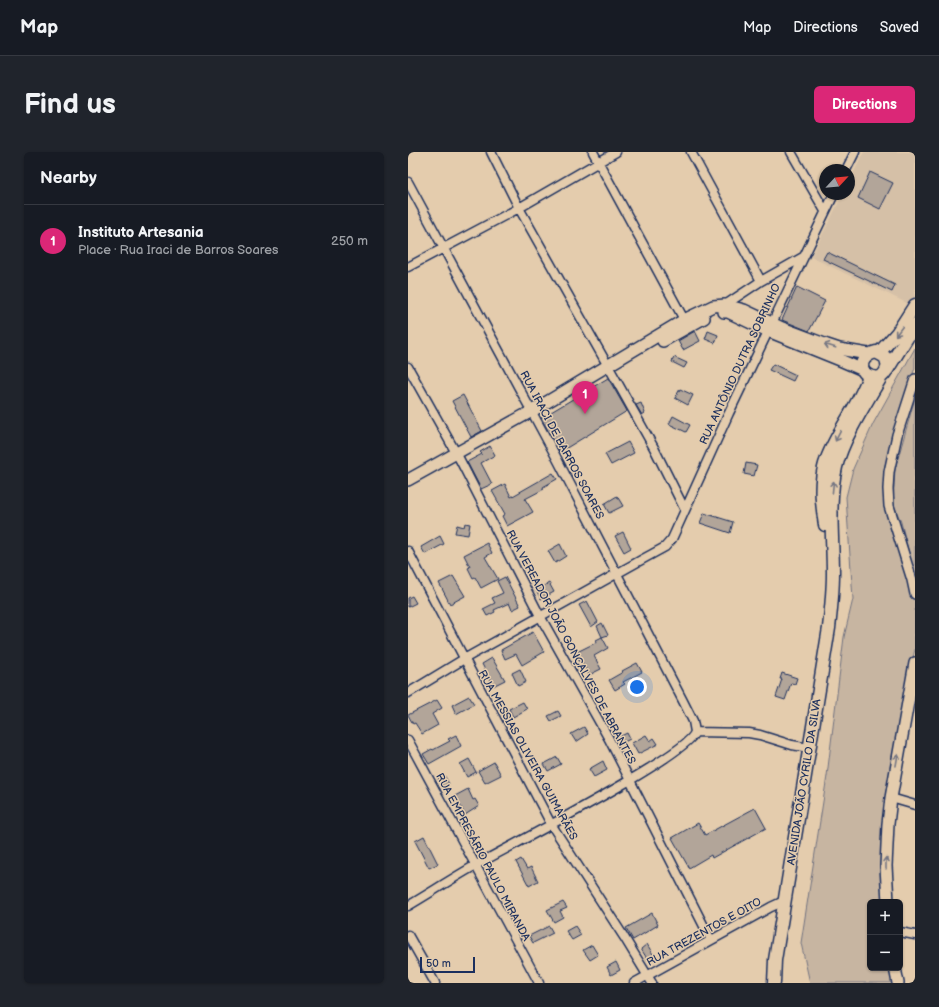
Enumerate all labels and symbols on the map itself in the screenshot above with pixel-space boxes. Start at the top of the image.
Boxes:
north arrow [819,164,855,200]
street label: RUA ANTÔNIO DUTRA SOBRINHO [696,281,783,447]
one-way arrow [895,325,903,336]
one-way arrow [824,342,837,349]
street label: RUA IRACI DE BARROS SOARES [517,369,607,522]
pin: 1 [572,381,598,414]
one-way arrow [834,430,841,442]
one-way arrow [829,481,837,494]
street label: RUA VEREADOR JOÃO GONÇALVES DE ABRANTES [503,528,639,767]
street label: RUA MESSIAS OLIVEIRA GUIMARÃES [476,668,580,843]
your location [627,677,647,697]
street label: AVENIDA JOÃO CYRILO DA SILVA [784,698,824,866]
one-way arrow [894,754,902,767]
street label: RUA EMPRESÁRIO PAULO MIRANDA [433,770,534,943]
one-way arrow [882,857,890,870]
street label: RUA TREZENTOS E OITO [644,895,764,969]
scale bar [420,955,475,974]

